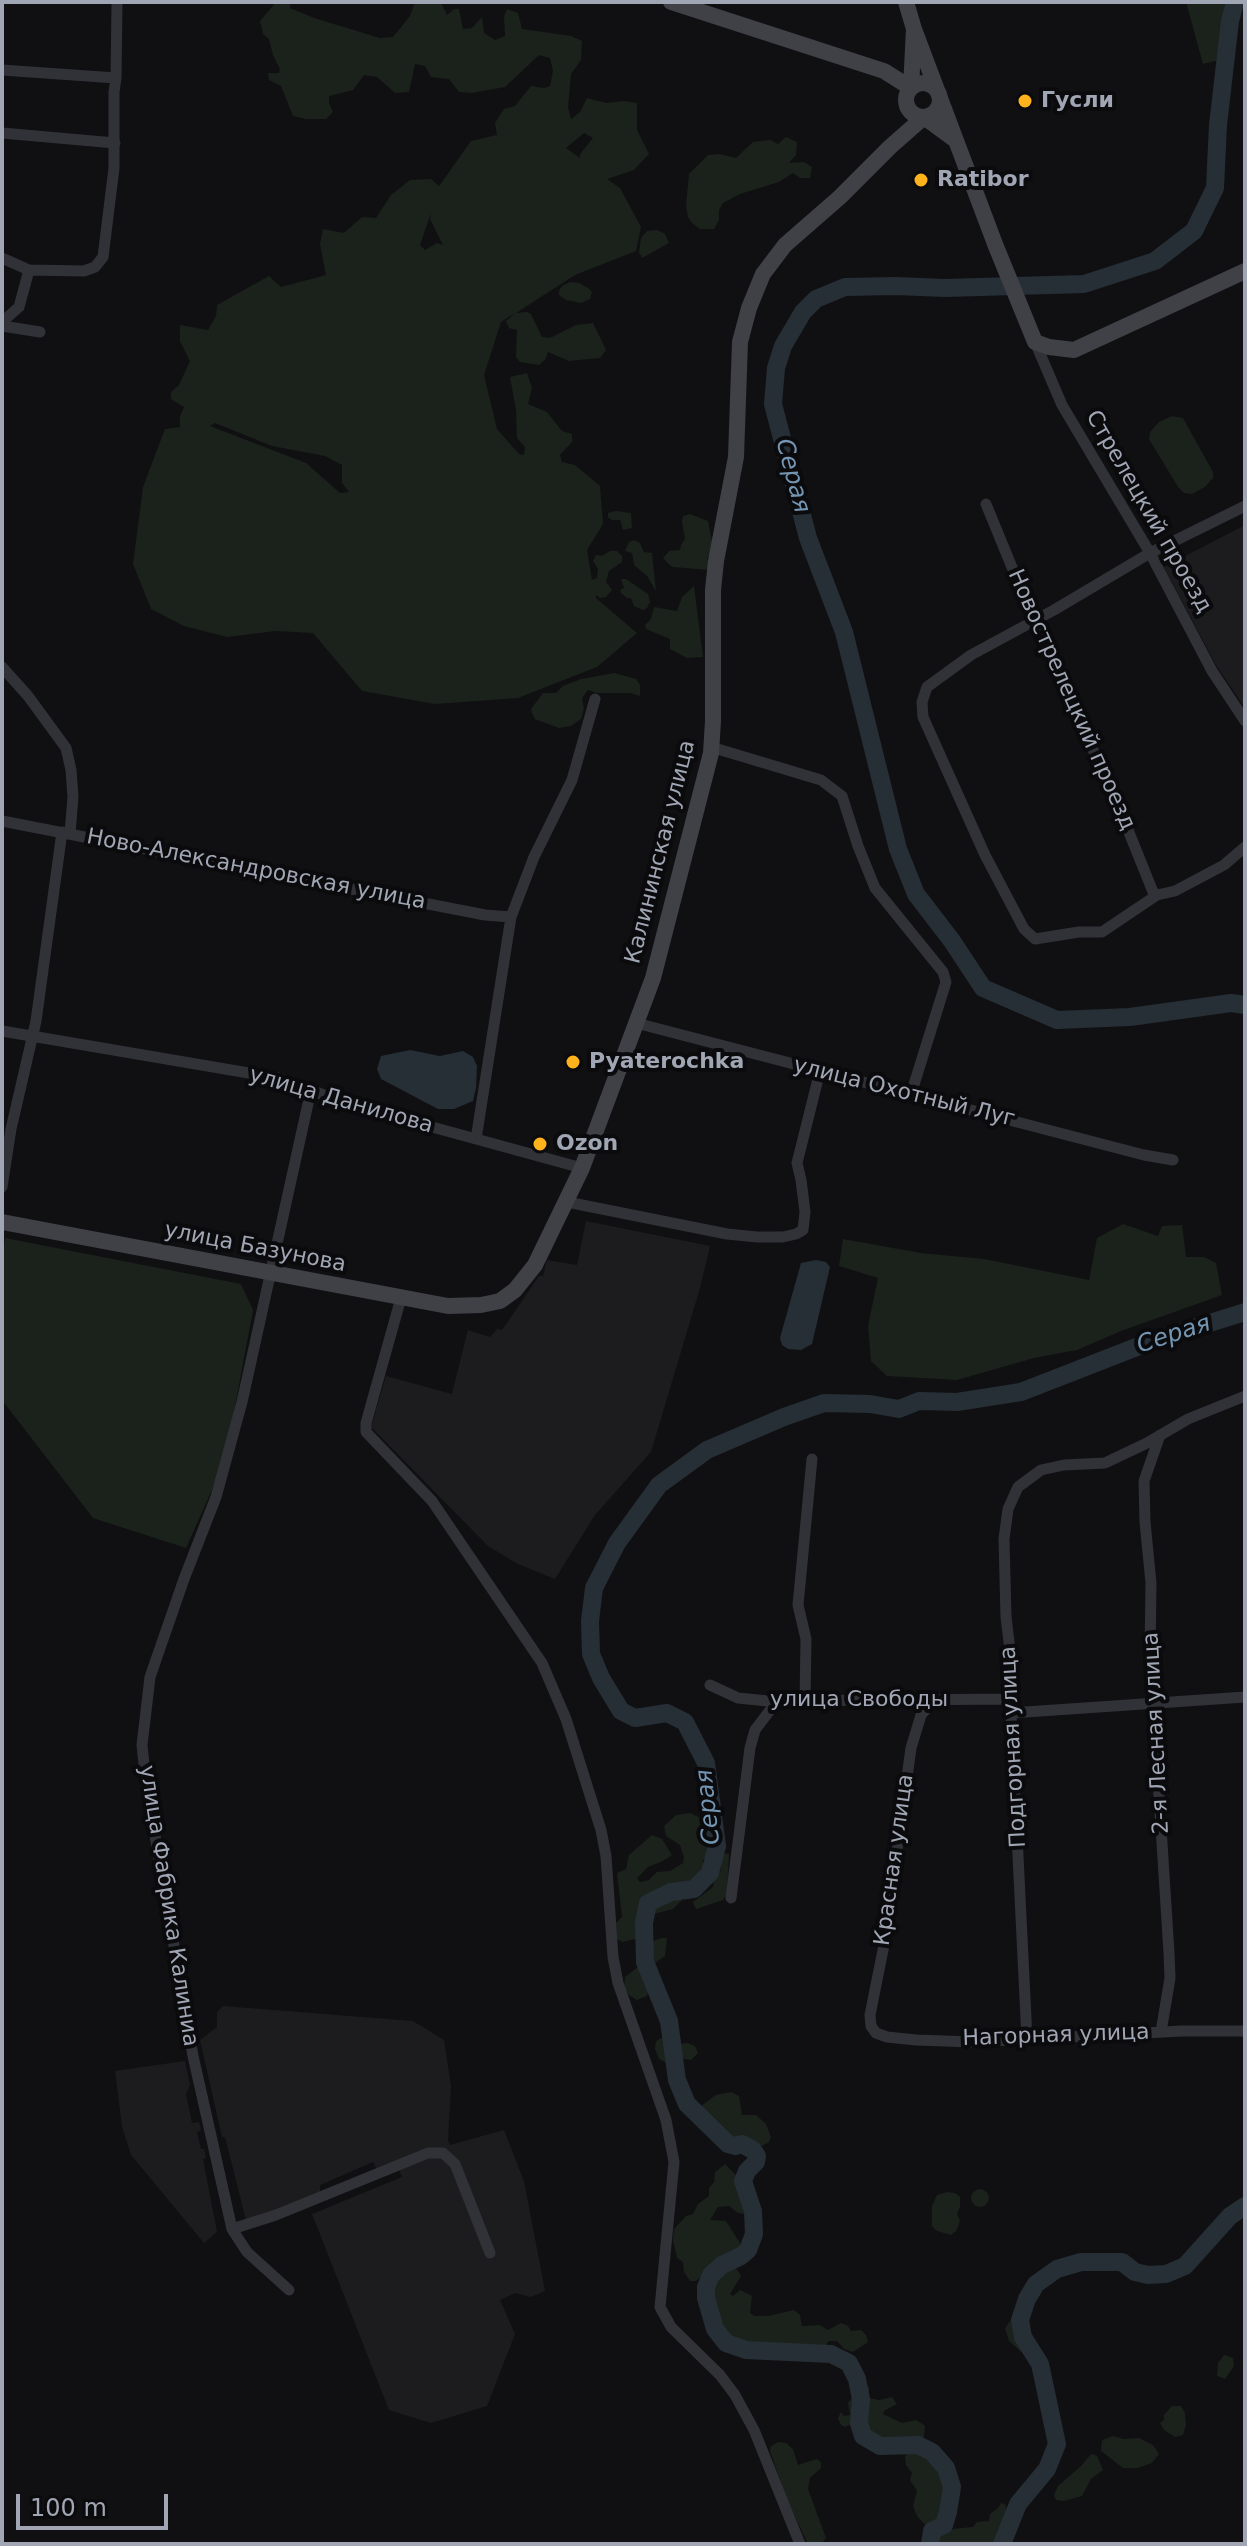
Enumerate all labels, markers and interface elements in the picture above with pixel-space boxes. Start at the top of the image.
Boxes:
place label: Гусли [1041,88,1114,114]
marker: Гусли [1016,92,1034,110]
place label: Ratibor [937,167,1029,193]
marker: Ratibor [912,171,930,189]
street label: Стрелецкий проезд [1079,406,1217,618]
water label: Серая [768,436,816,516]
street label: Новострелецкий проезд [1001,566,1141,834]
street label: Калининская улица [620,737,702,967]
street label: Ново-Александровская улица [84,824,428,916]
place label: Pyaterochka [589,1049,744,1075]
marker: Pyaterochka [564,1053,582,1071]
street label: улица Охотный Луг [790,1053,1018,1133]
street label: улица Данилова [246,1062,436,1140]
place label: Ozon [556,1131,618,1157]
marker: Ozon [531,1135,549,1153]
street label: улица Базунова [162,1217,348,1279]
water label: Серая [1133,1310,1215,1360]
street label: 2-я Лесная улица [1139,1631,1175,1835]
street label: Подгорная улица [996,1645,1032,1849]
street label: улица Свободы [770,1687,948,1713]
street label: улица Фабрика Калиниа [133,1763,203,2049]
water label: Серая [691,1768,727,1846]
street label: Красная улица [870,1772,920,1948]
street label: Нагорная улица [962,2020,1150,2052]
scale bar [20,2478,172,2528]
text: 100 m [30,2494,107,2522]

